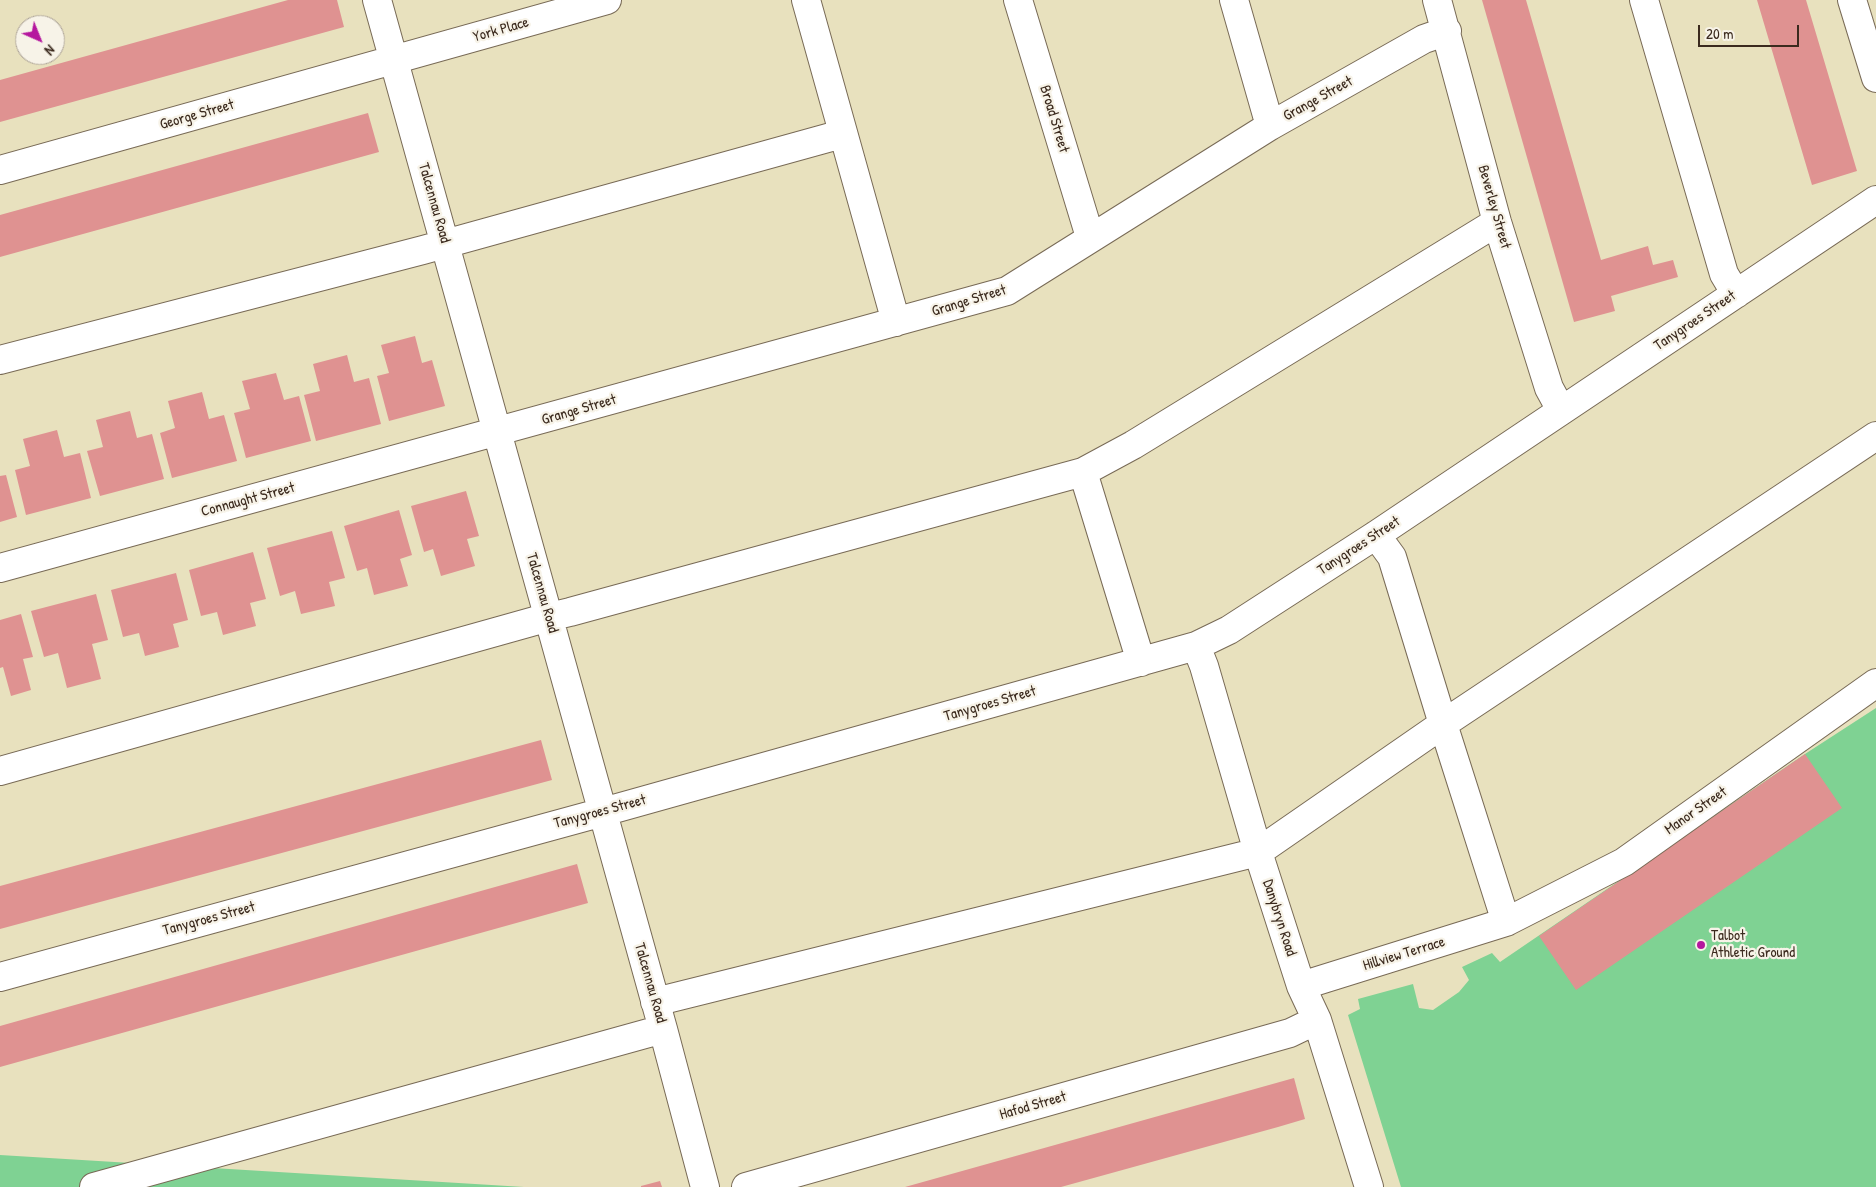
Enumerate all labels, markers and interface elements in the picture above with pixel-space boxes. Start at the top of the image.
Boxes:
street label: York Place [471,13,531,47]
north arrow [15,15,65,65]
scale bar [1701,15,1802,47]
text: 20 m [1706,23,1733,44]
text: N [41,41,59,60]
street label: Grange Street [1280,73,1356,125]
street label: Broad Street [1035,83,1073,155]
street label: George Street [158,96,236,134]
street label: Talcennau Road [414,161,454,245]
street label: Beverley Street [1473,163,1515,251]
street label: Grange Street [930,281,1008,321]
street label: Tanygroes Street [1651,287,1739,355]
street label: Grange Street [540,391,618,429]
street label: Connaught Street [199,479,297,521]
street label: Tanygroes Street [1314,513,1404,579]
street label: Talcennau Road [522,551,562,635]
street label: Tanygroes Street [942,682,1038,726]
street label: Manor Street [1661,783,1731,839]
street label: Tanygroes Street [552,791,648,833]
street label: Danybryn Road [1258,878,1300,958]
street label: Tanygroes Street [161,898,257,940]
place label: Talbot Athletic Ground [1711,927,1795,962]
street label: Hillview Terrace [1361,933,1447,975]
marker: Talbot Athletic Ground [1695,939,1707,951]
street label: Talcennau Road [630,941,670,1025]
street label: Hafod Street [998,1088,1068,1124]

